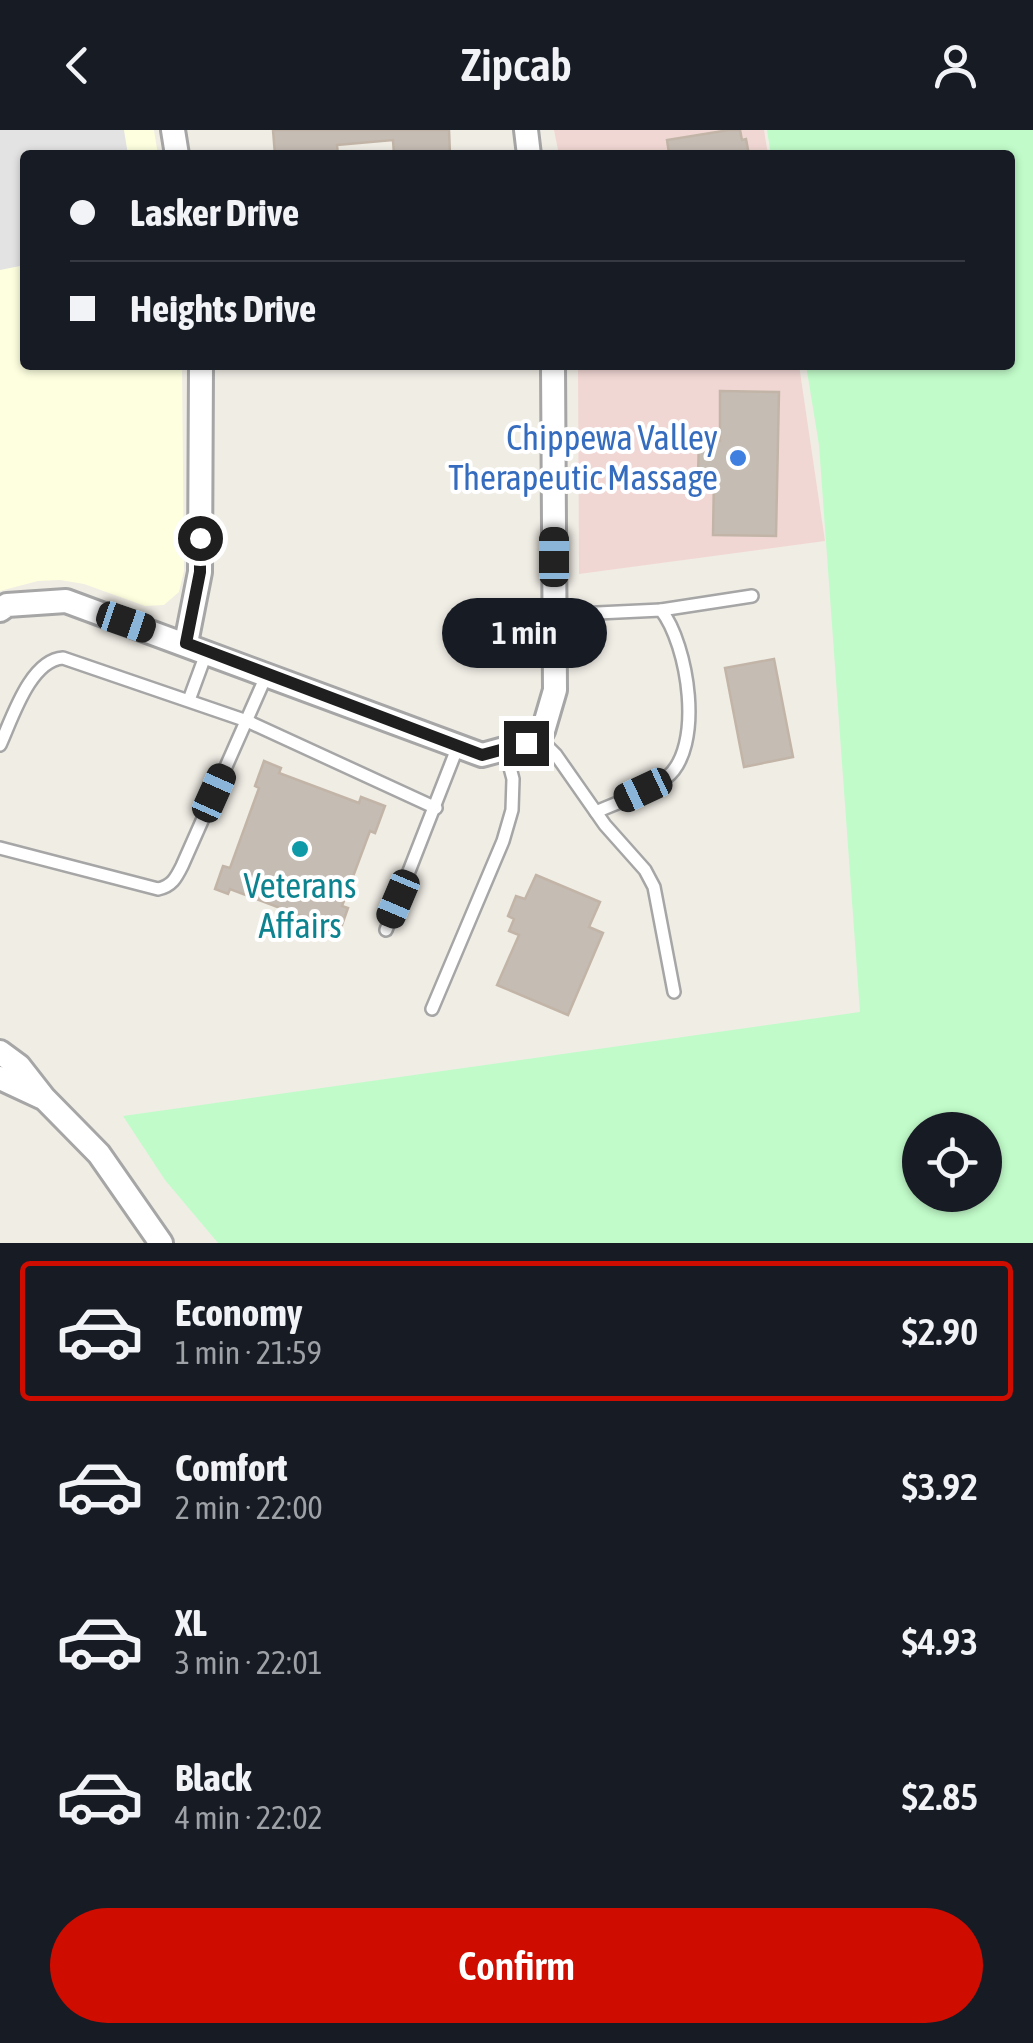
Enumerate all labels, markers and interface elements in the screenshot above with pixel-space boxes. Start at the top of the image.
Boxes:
icon: back [50,38,105,93]
icon: person [928,38,983,93]
text: Zipcab [461,39,572,91]
text: Lasker Drive [130,191,299,234]
text: Heights Drive [130,287,316,330]
place label: Chippewa Valley Therapeutic Massage [448,417,718,497]
marker: Chippewa Valley Therapeutic Massage [727,447,749,469]
route start [178,516,223,561]
car [539,527,569,587]
car [93,598,159,646]
callout: 1 min [444,598,608,668]
text: 1 min [492,614,557,651]
route end [504,721,549,766]
car [188,759,240,827]
car [609,764,677,816]
marker: Veterans Affairs [289,838,311,860]
place label: Veterans Affairs [244,865,356,945]
car [372,866,424,932]
map controls [902,1112,1002,1212]
button: locate [902,1112,1002,1212]
icon: car [55,1286,145,1376]
text: Economy [175,1291,302,1334]
text: $2.90 [902,1310,978,1353]
text: 1 min · 21:59 [175,1334,322,1371]
icon: car [55,1441,145,1531]
text: Comfort [175,1446,287,1489]
text: $3.92 [902,1465,978,1508]
text: 2 min · 22:00 [175,1489,322,1526]
icon: car [55,1596,145,1686]
text: XL [175,1601,207,1644]
text: $4.93 [902,1620,978,1663]
text: 3 min · 22:01 [175,1644,322,1681]
icon: car [55,1751,145,1841]
text: Black [175,1756,252,1799]
text: $2.85 [902,1775,978,1818]
text: 4 min · 22:02 [175,1799,322,1836]
button: Confirm [50,1908,983,2023]

